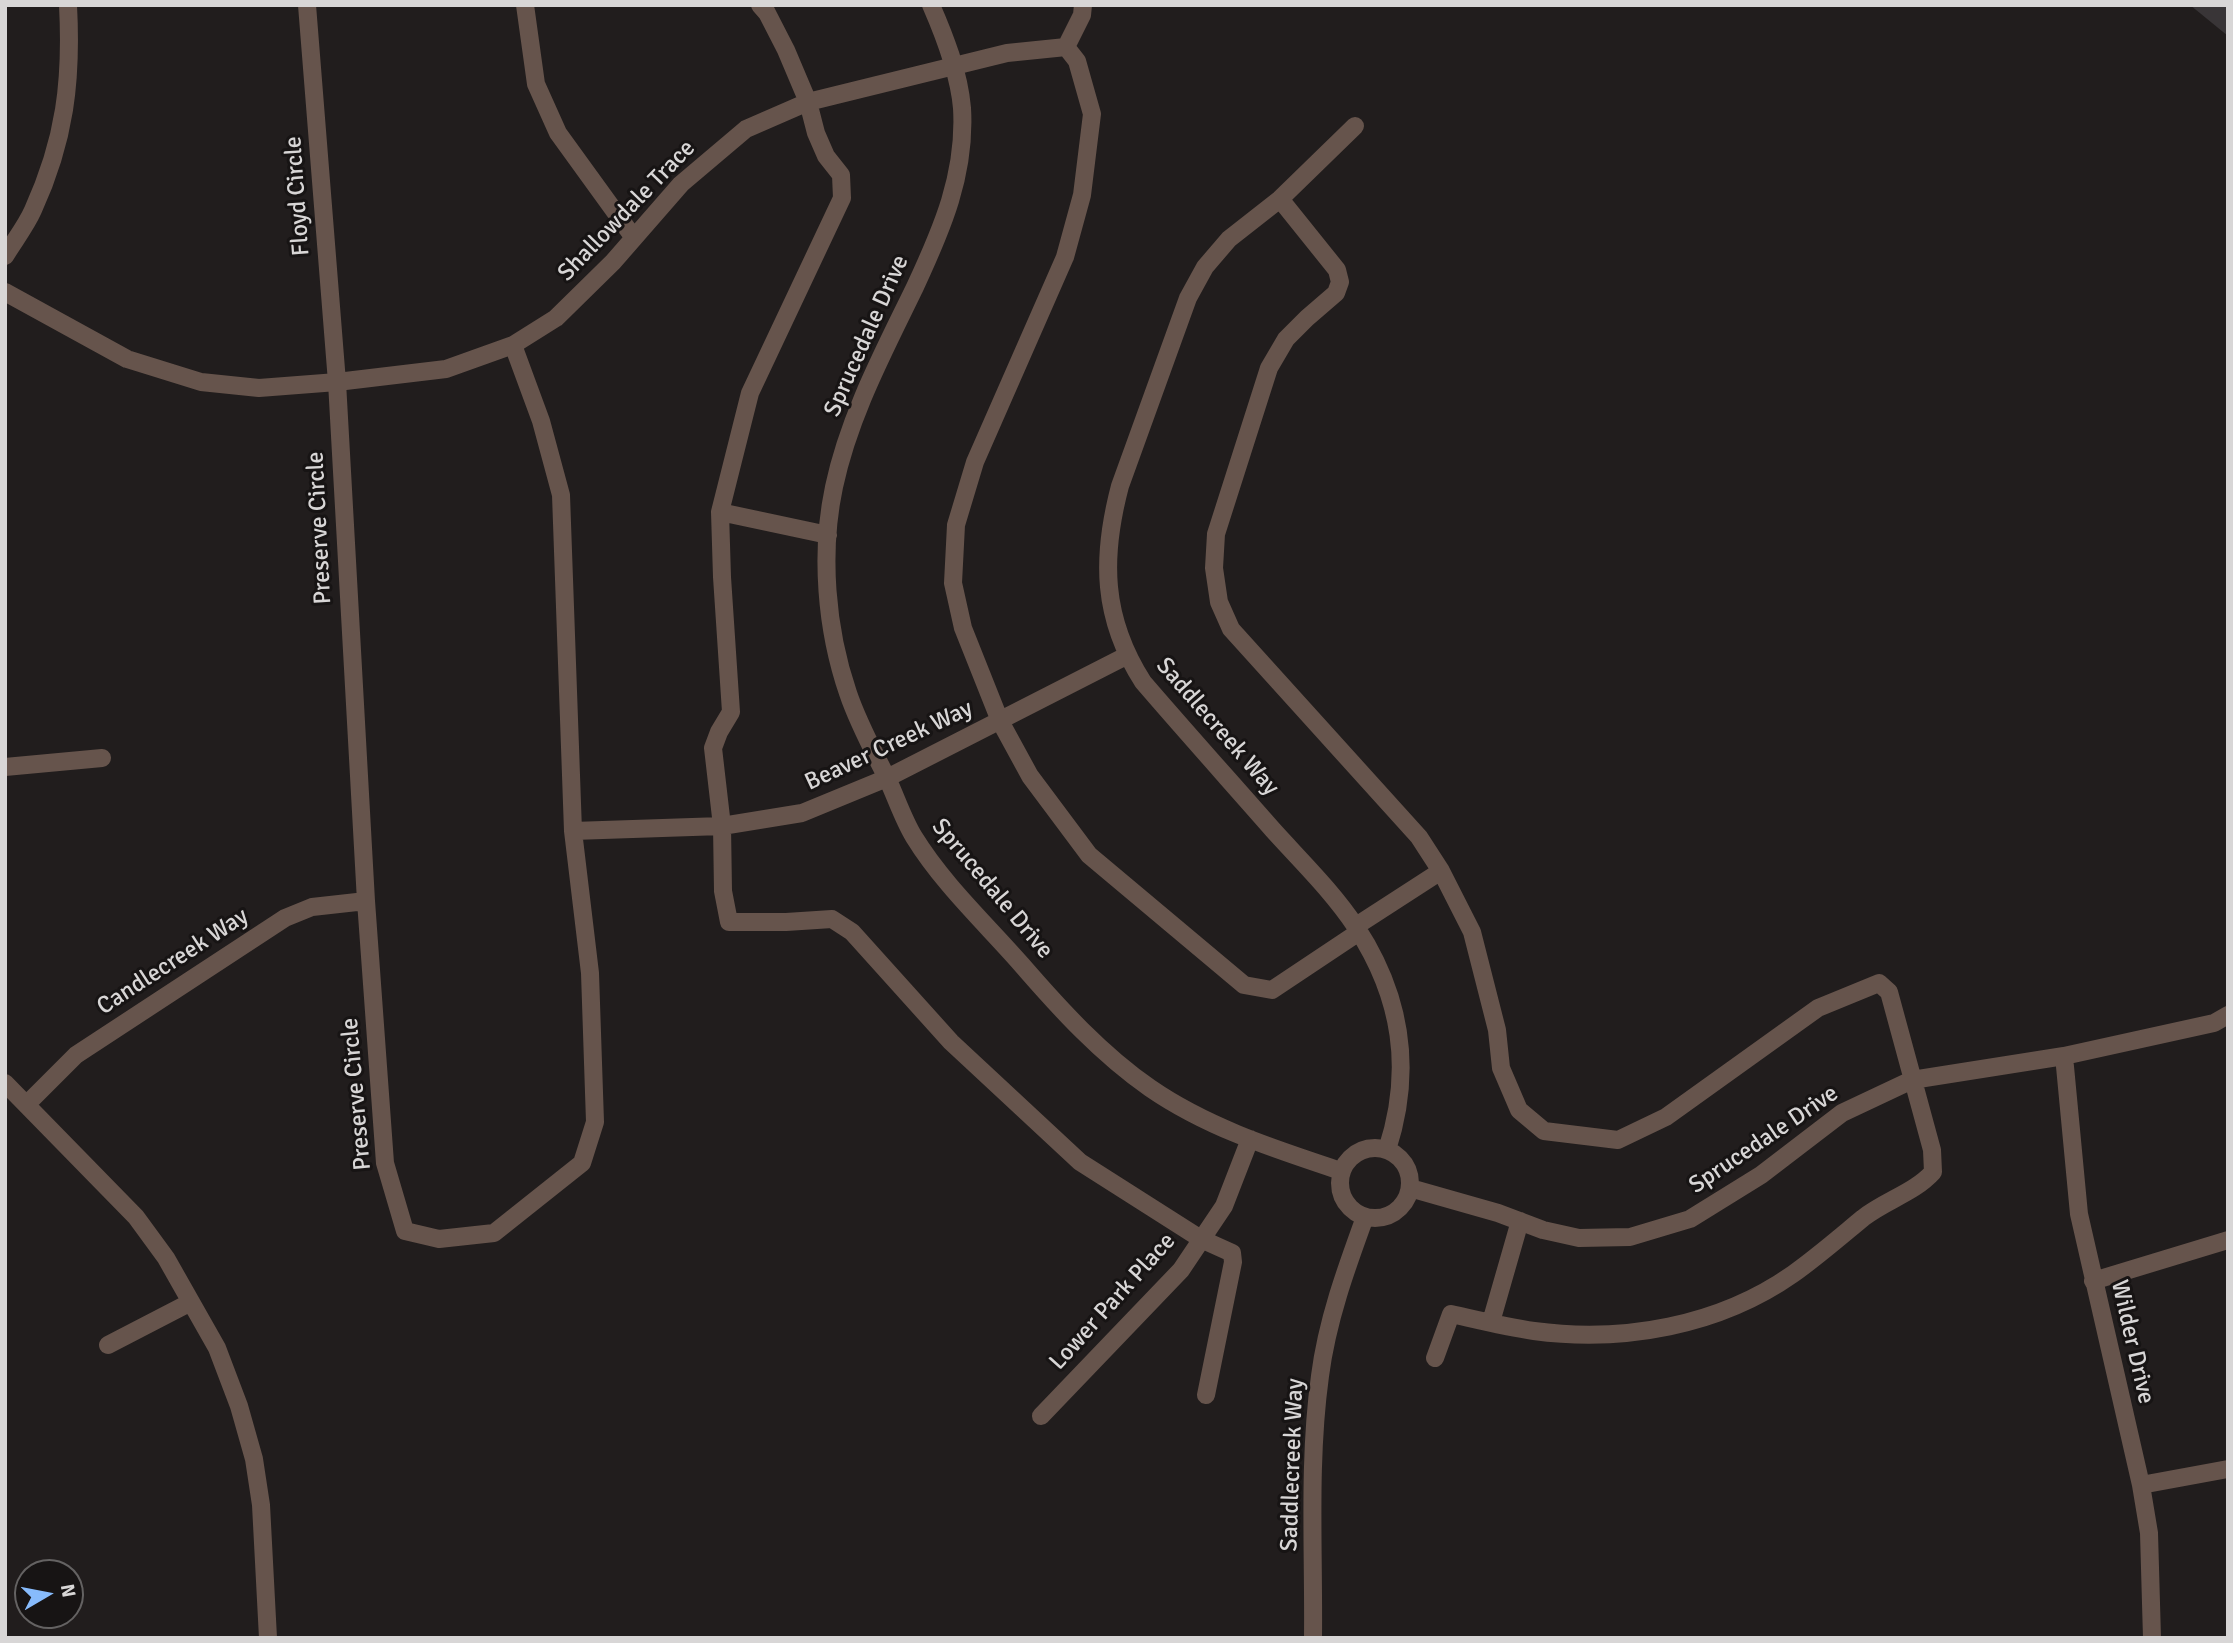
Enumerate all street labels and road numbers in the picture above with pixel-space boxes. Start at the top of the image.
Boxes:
street label: Shallowdale Trace [552,134,702,288]
street label: Floyd Circle [279,135,317,257]
street label: Sprucedale Drive [818,251,916,421]
street label: Preserve Circle [302,451,338,605]
street label: Saddlecreek Way [1149,652,1285,802]
street label: Beaver Creek Way [800,695,978,797]
street label: Sprucedale Drive [925,813,1059,965]
street label: Candlecreek Way [92,902,254,1022]
street label: Preserve Circle [336,1017,378,1171]
street label: Sprucedale Drive [1684,1079,1844,1201]
street label: Lower Park Place [1044,1227,1182,1377]
street label: Wilder Drive [2104,1277,2160,1407]
street label: Saddlecreek Way [1276,1378,1310,1552]

